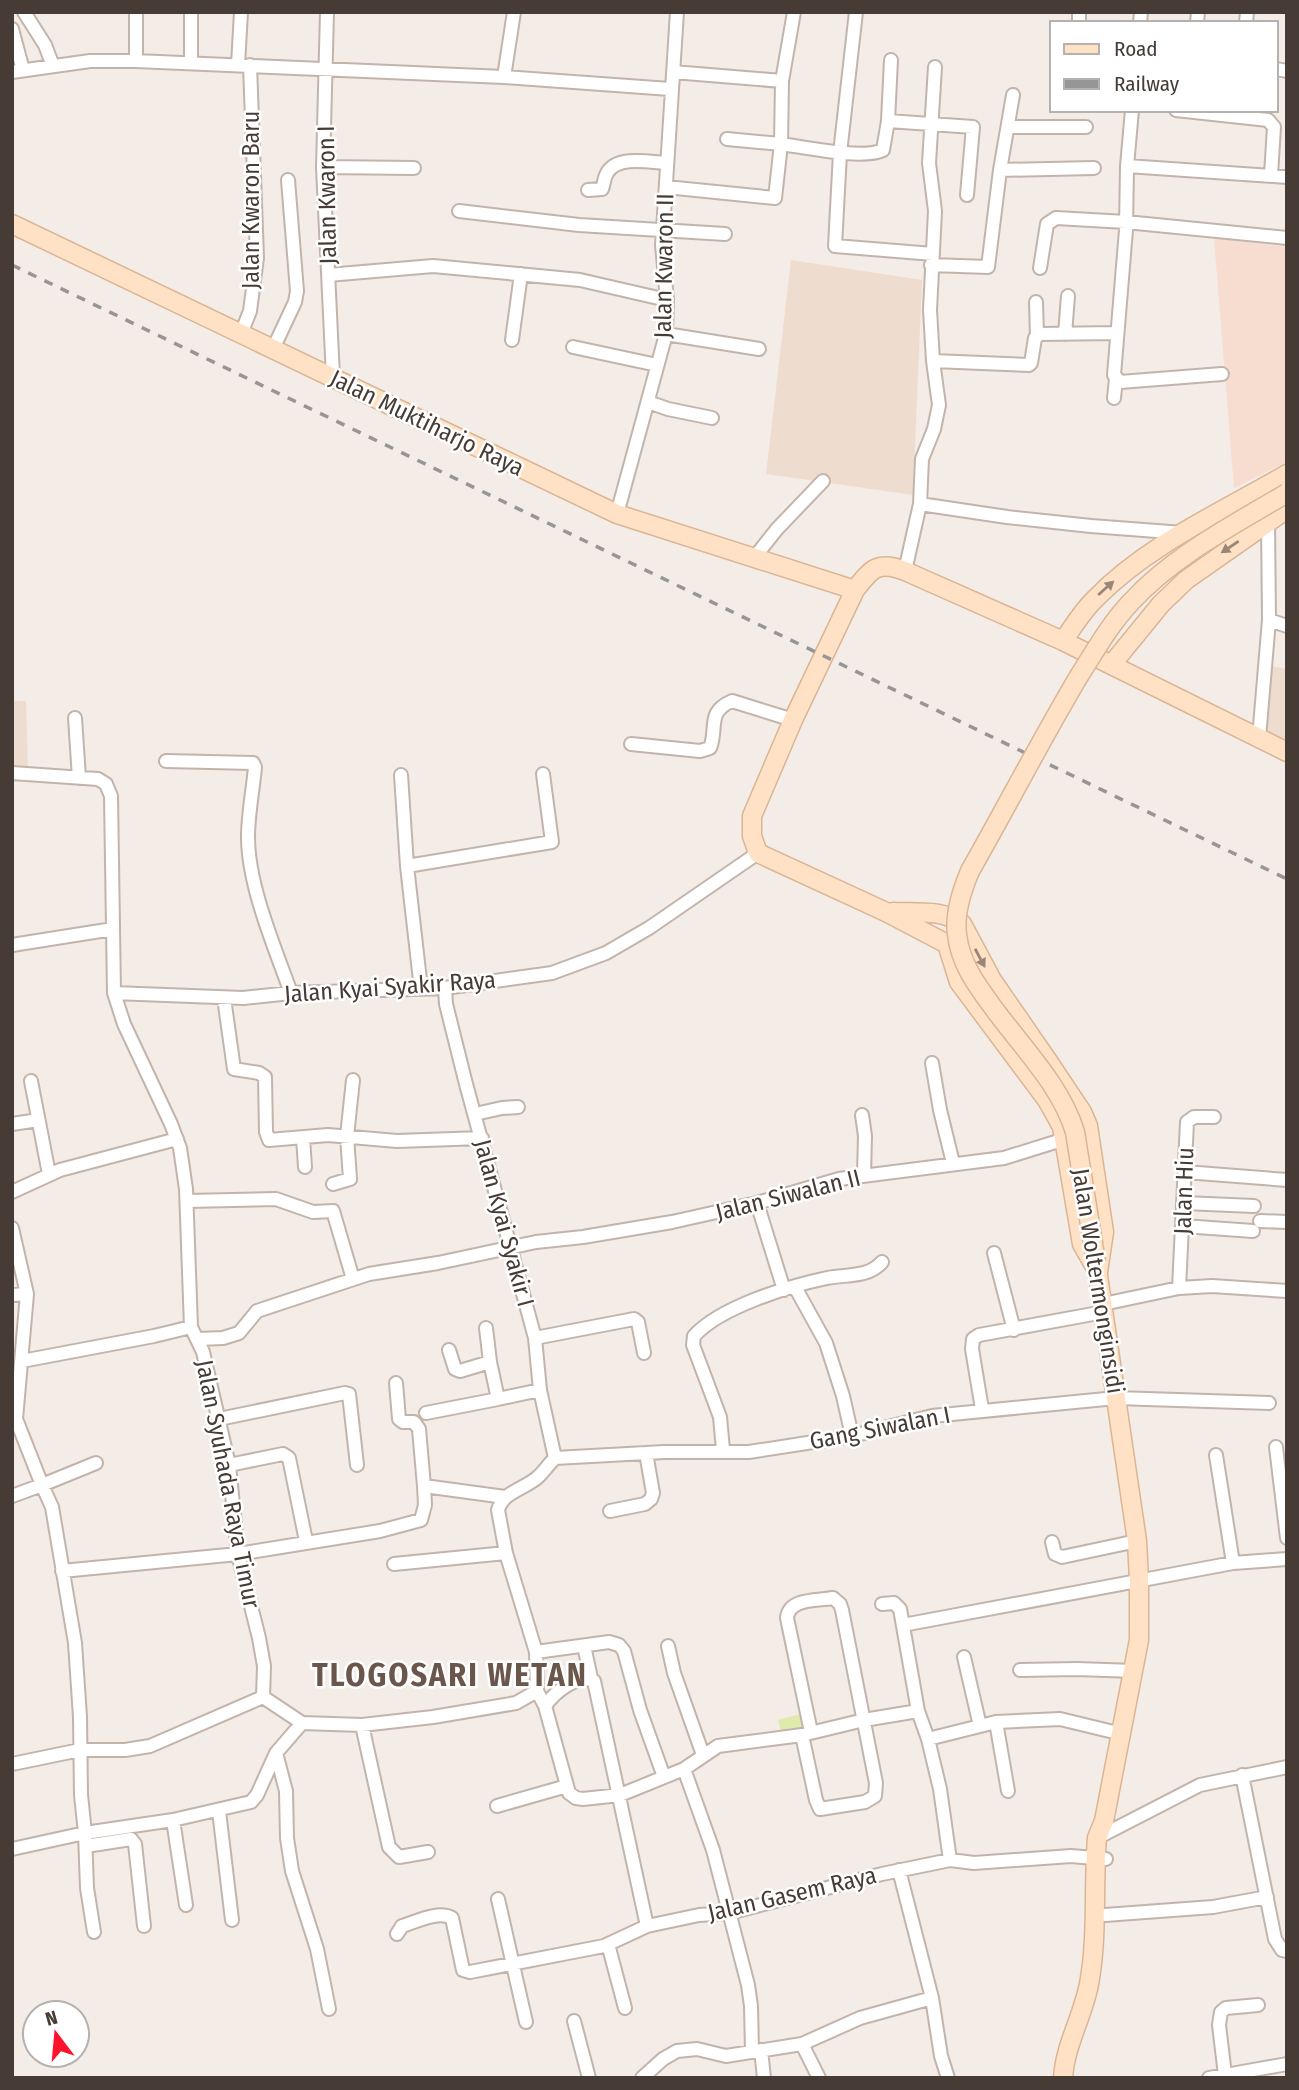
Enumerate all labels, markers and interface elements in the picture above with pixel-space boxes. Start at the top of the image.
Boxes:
legend [1050,21,1278,112]
text: Road [1114,36,1158,62]
text: Railway [1114,71,1180,97]
street label: Jalan Kwaron Baru [237,111,265,289]
street label: Jalan Kwaron I [312,125,342,265]
street label: Jalan Kwaron II [649,193,679,339]
street label: Jalan Muktiharjo Raya [325,364,529,482]
one-way arrow [1220,541,1240,554]
one-way arrow [1097,581,1114,597]
one-way arrow [975,948,986,968]
street label: Jalan Kyai Syakir Raya [283,966,497,1008]
street label: Jalan Kyai Syakir I [468,1136,540,1310]
street label: Jalan Hiu [1168,1147,1200,1235]
street label: Jalan Siwalan II [713,1164,863,1226]
street label: Jalan Woltermonginsidi [1066,1166,1130,1396]
street label: Jalan Syuhada Raya Timur [190,1357,266,1611]
street label: Gang Siwalan I [807,1401,953,1455]
district label: TLOGOSARI WETAN [312,1656,588,1694]
street label: Jalan Gasem Raya [705,1861,879,1927]
north arrow [21,1999,91,2069]
text: N [43,2006,60,2031]

